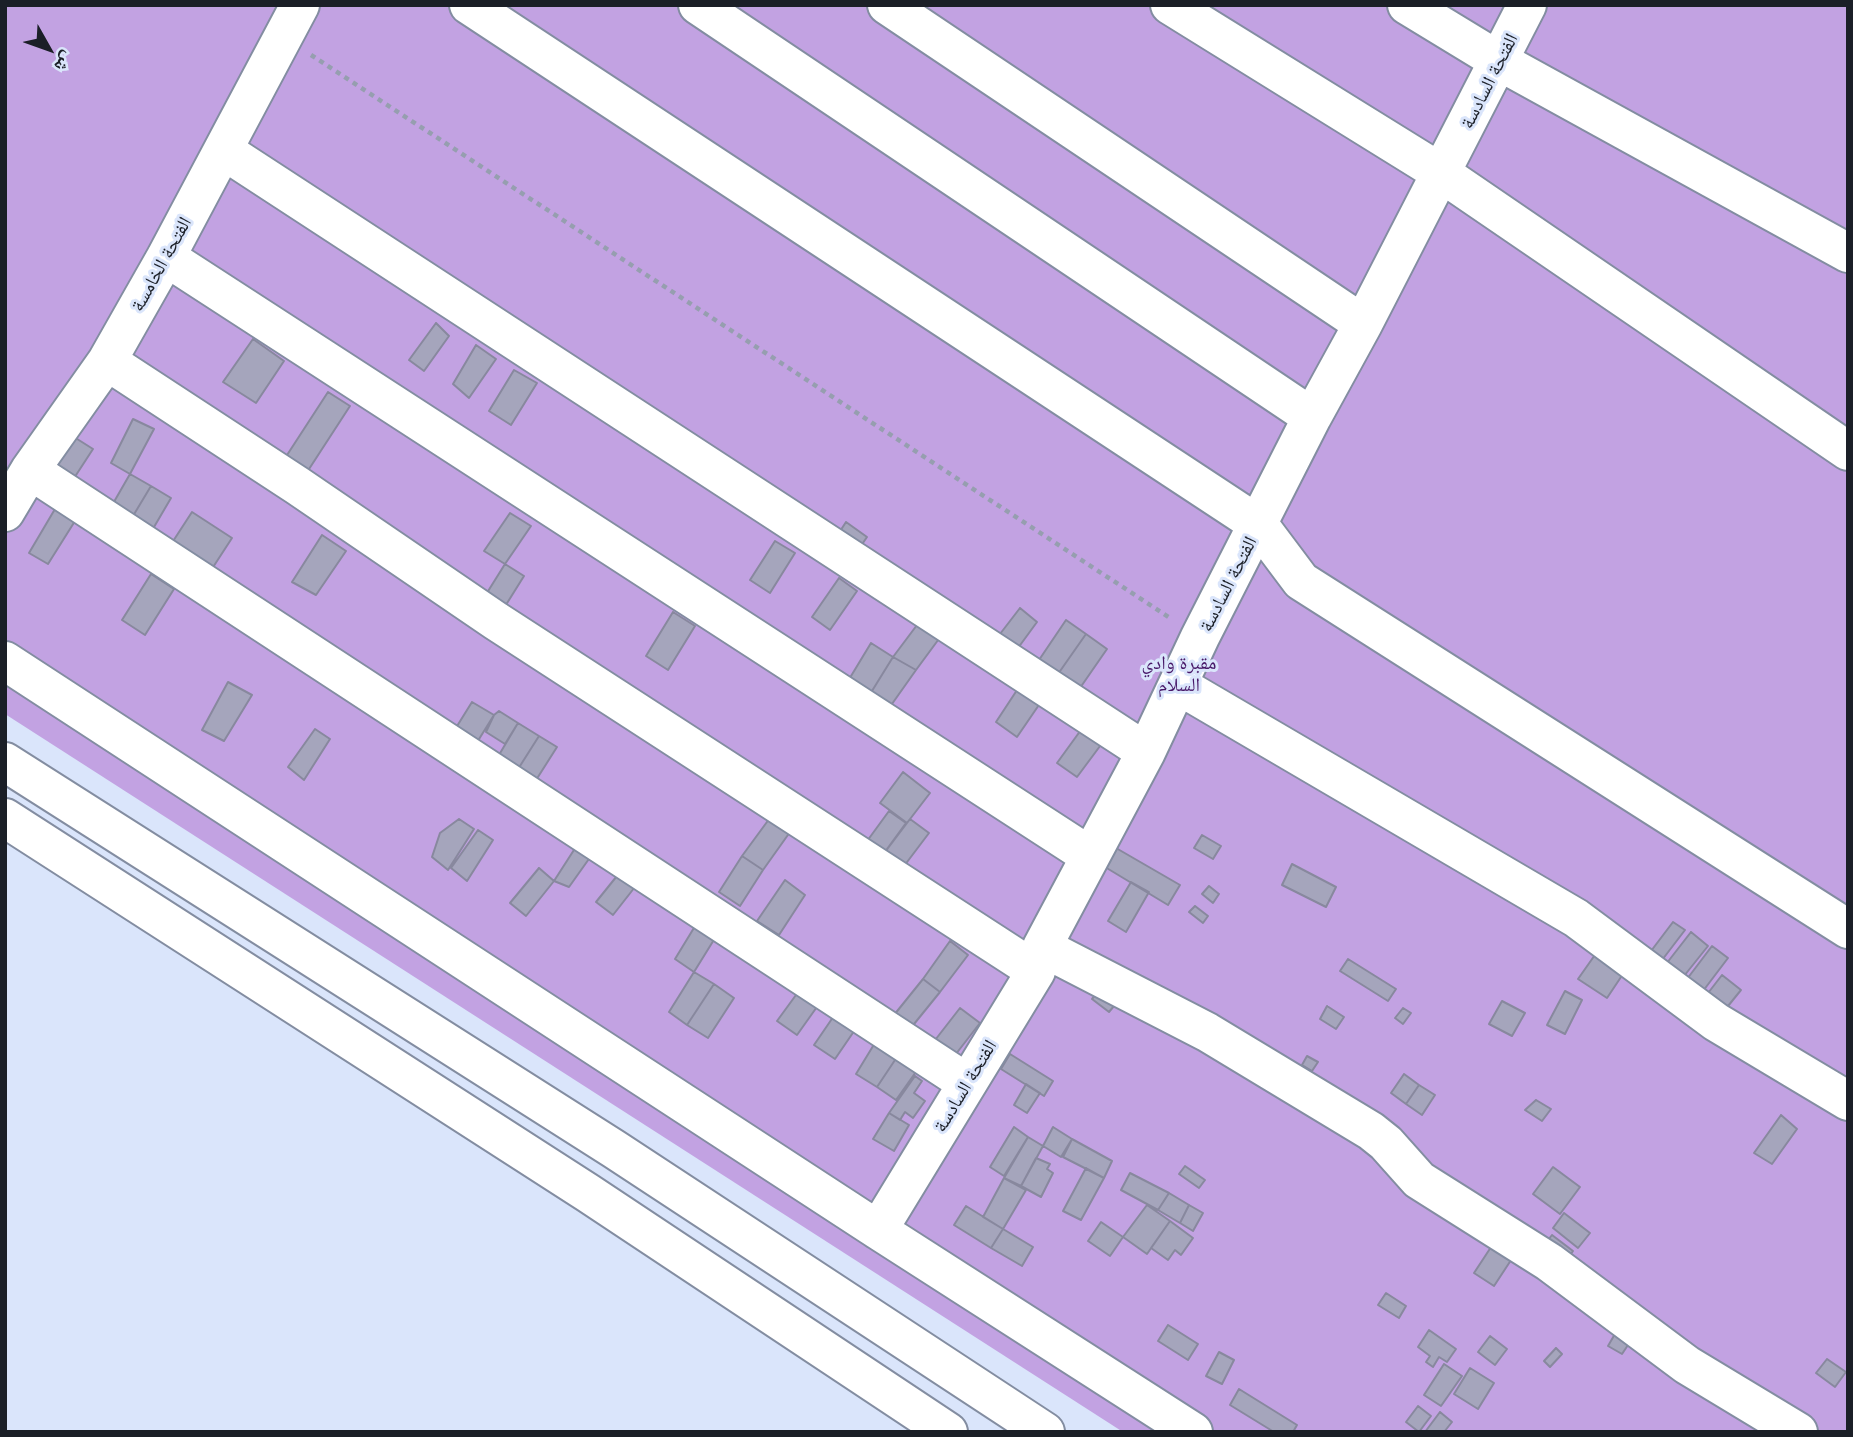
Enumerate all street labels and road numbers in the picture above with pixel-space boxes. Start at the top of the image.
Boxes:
street label: الفتحة السادسة [1455,30,1523,132]
street label: الفتحة الخامسة [126,213,196,315]
street label: الفتحة السادسة [1194,533,1262,635]
street label: الفتحة السادسة [929,1036,1001,1136]

